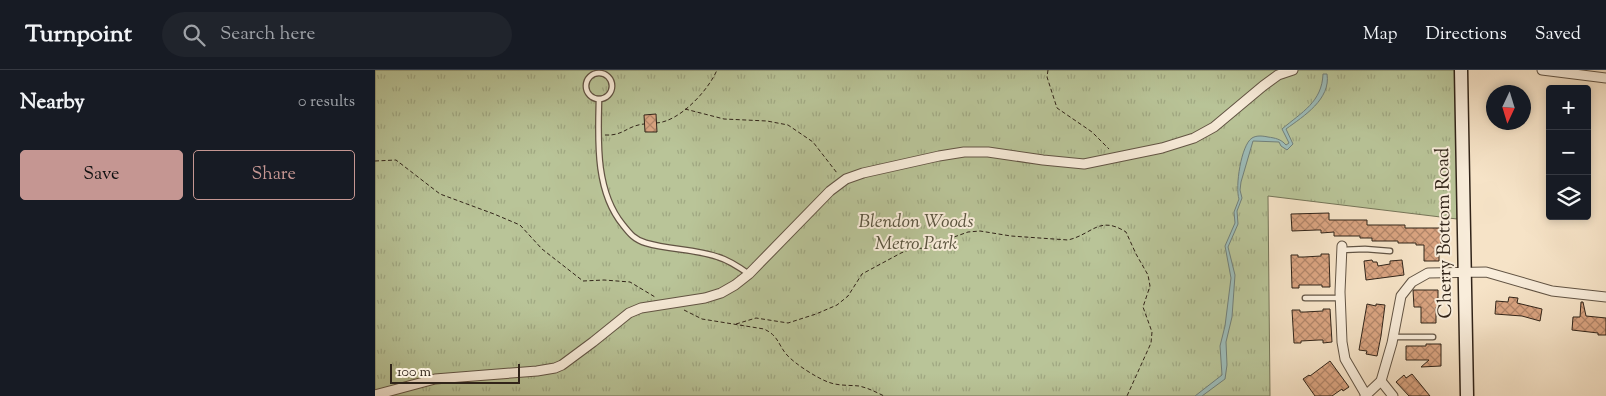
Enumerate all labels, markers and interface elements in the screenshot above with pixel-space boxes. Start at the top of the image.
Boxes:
search box [162,12,512,57]
text: Turnpoint [25,18,132,52]
icon: search [180,21,208,49]
text: Search here [220,21,315,48]
text: Map [1363,22,1398,48]
text: Directions [1426,22,1507,48]
text: Saved [1535,22,1581,48]
north arrow [1486,85,1531,130]
map controls [1546,85,1591,220]
button: + [1546,85,1591,130]
text: Nearby [20,88,85,118]
text: 0 results [298,91,355,114]
button: − [1546,130,1591,175]
street label: Cherry Bottom Road [1430,147,1460,319]
button: Save [20,150,183,200]
button: Share [193,150,355,200]
button: layers [1546,175,1591,220]
park label: Blendon Woods Metro Park [858,209,974,258]
scale bar [390,361,520,384]
text: 100 m [397,363,431,383]

